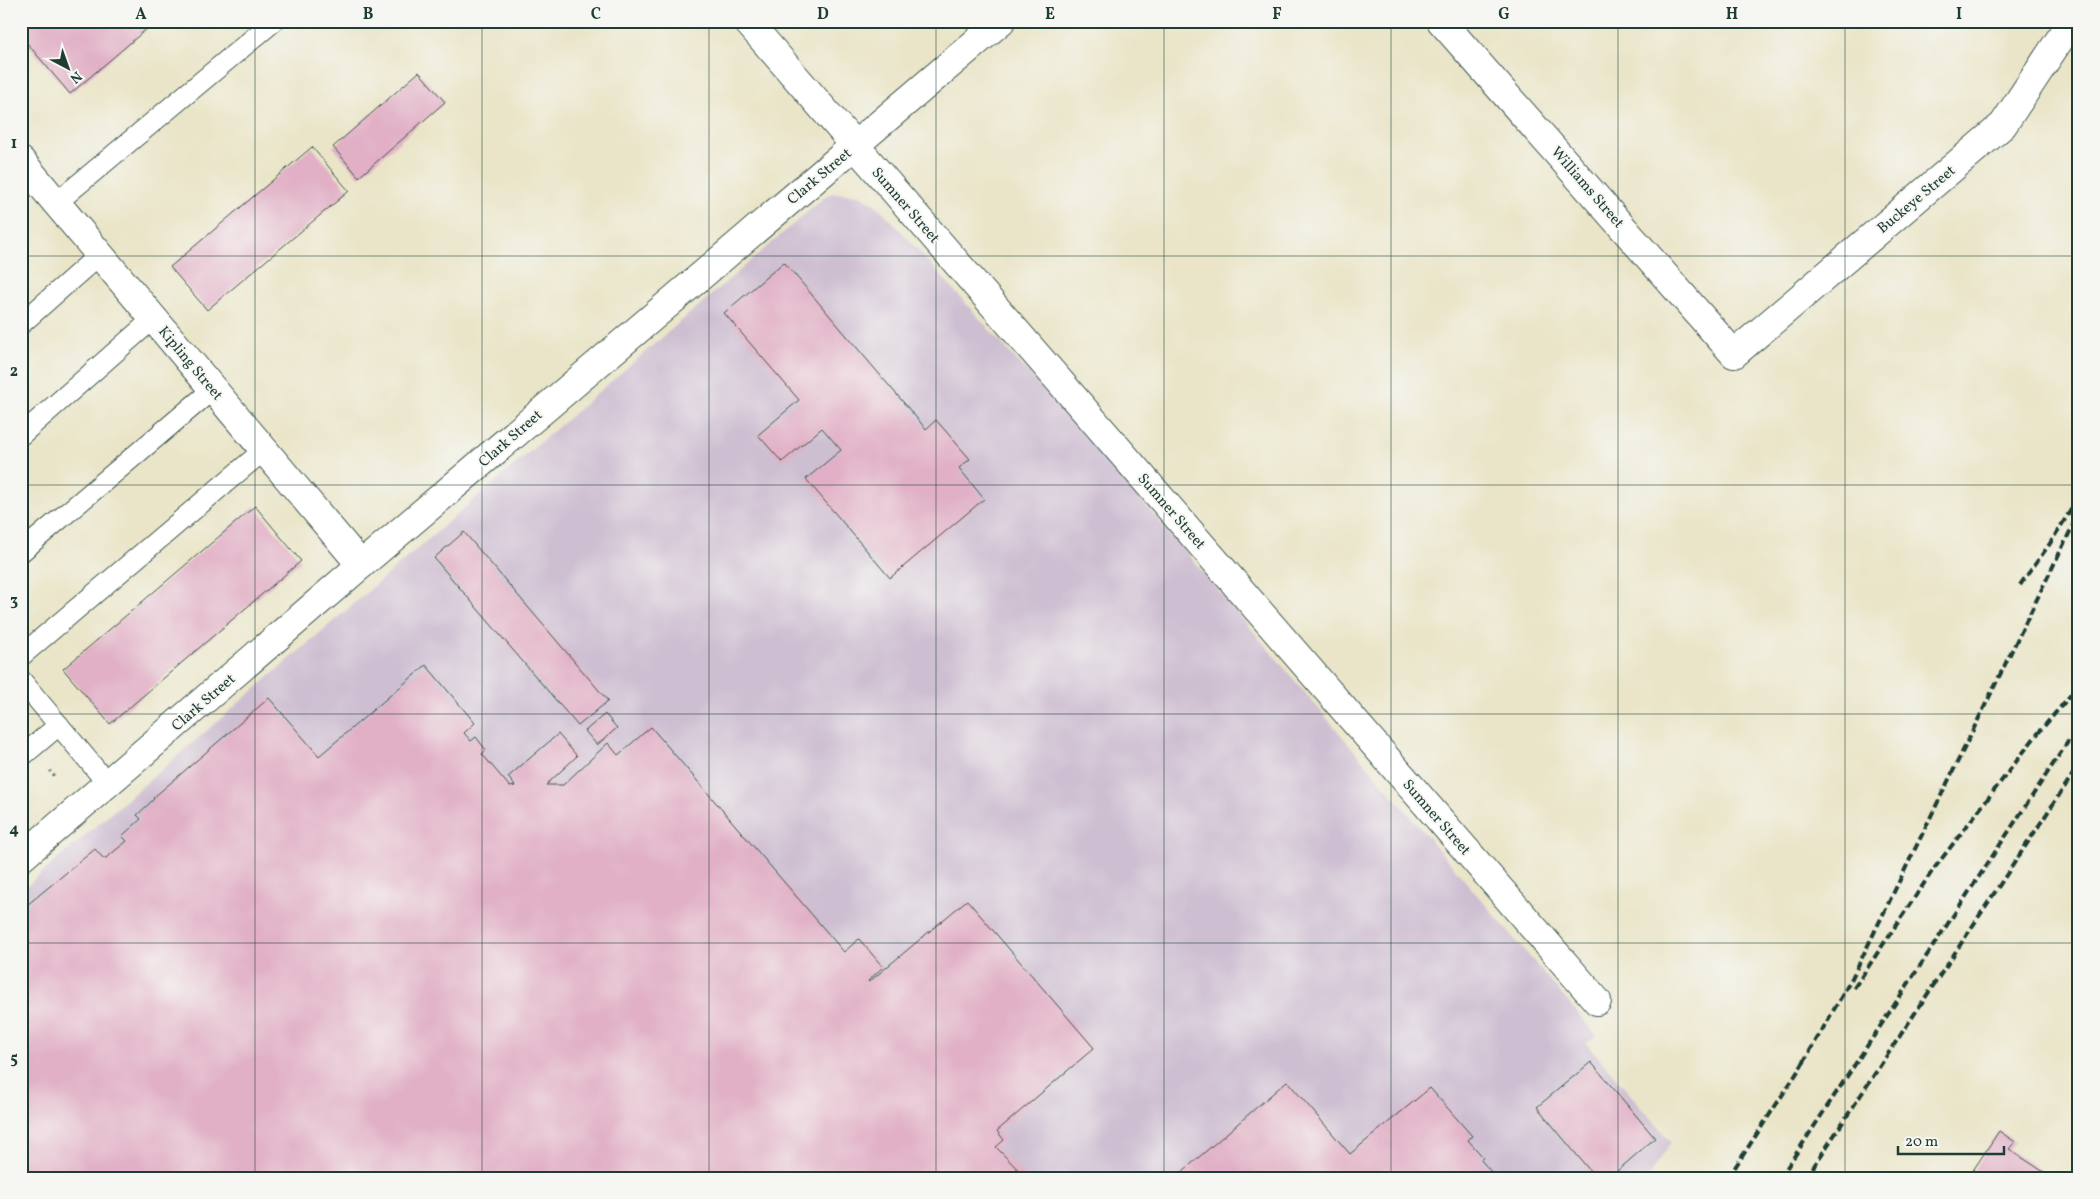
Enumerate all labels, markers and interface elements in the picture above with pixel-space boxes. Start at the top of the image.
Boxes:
text: A [135,4,147,26]
text: B [363,4,374,26]
text: C [591,4,601,26]
text: D [817,4,829,26]
text: E [1045,4,1055,26]
text: F [1272,4,1282,26]
text: G [1498,4,1510,26]
text: H [1726,4,1738,26]
text: I [1956,4,1962,26]
north arrow [42,42,92,92]
text: N [65,66,86,87]
text: 1 [11,133,17,155]
street label: Williams Street [1545,143,1628,233]
street label: Clark Street [783,144,857,210]
street label: Buckeye Street [1873,161,1961,239]
street label: Sumner Street [866,163,944,249]
street label: Kipling Street [153,322,227,406]
text: 2 [10,361,18,383]
street label: Clark Street [474,405,548,473]
street label: Sumner Street [1132,469,1210,555]
text: 3 [10,590,18,612]
street label: Clark Street [167,669,241,737]
street label: Sumner Street [1397,775,1475,861]
text: 4 [9,819,19,841]
text: 5 [10,1048,18,1070]
scale bar [1898,1124,2004,1156]
text: 20 m [1905,1132,1938,1153]

